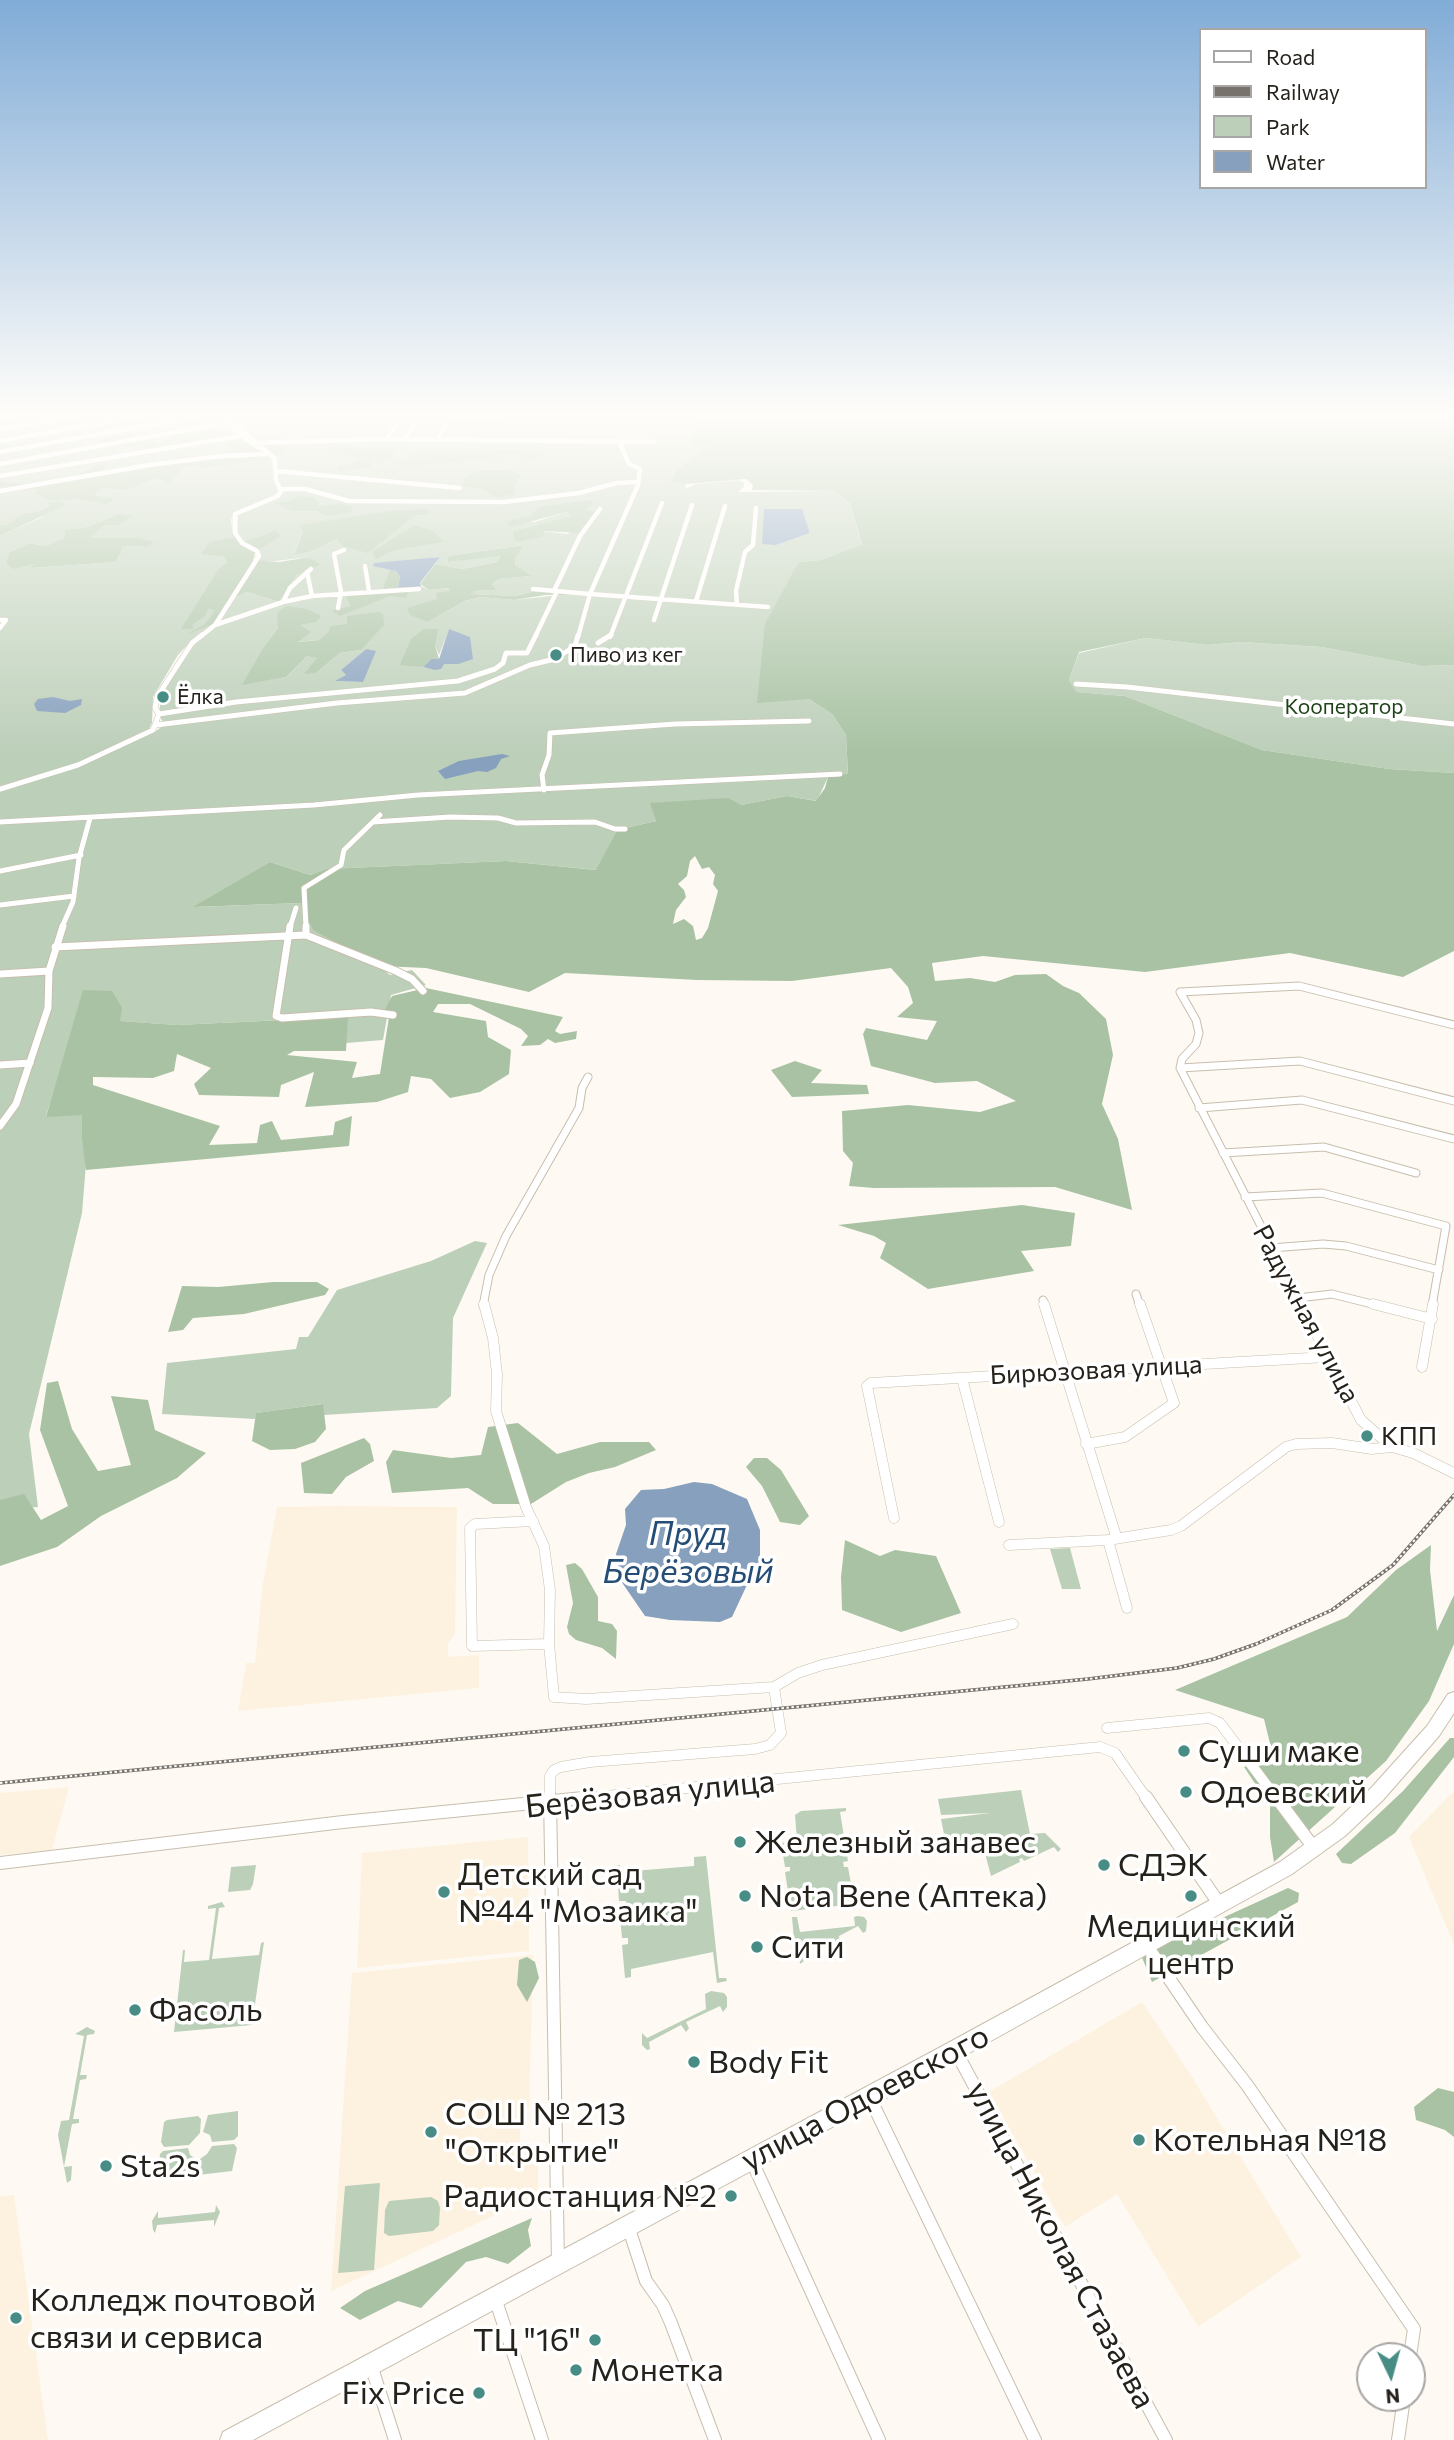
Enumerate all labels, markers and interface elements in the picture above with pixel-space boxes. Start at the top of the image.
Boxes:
legend [1198,28,1426,189]
text: Road [1266,44,1315,69]
text: Railway [1266,79,1340,104]
text: Park [1266,114,1310,139]
text: Water [1266,149,1325,174]
place label: Пиво из кег [570,642,683,668]
marker: Пиво из кег [548,647,564,663]
place label: Ёлка [177,684,224,710]
marker: Ёлка [155,689,171,705]
park label: Кооператор [1284,694,1404,720]
street label: Радужная улица [1246,1220,1366,1408]
street label: Бирюзовая улица [989,1349,1203,1391]
place label: КПП [1381,1420,1437,1452]
marker: КПП [1359,1428,1375,1444]
water label: Пруд Берёзовый [603,1514,773,1592]
place label: Суши маке [1198,1732,1360,1770]
marker: Суши маке [1176,1743,1192,1759]
street label: Берёзовая улица [523,1762,777,1826]
place label: Одоевский [1200,1773,1367,1811]
marker: Одоевский [1178,1784,1194,1800]
place label: Железный занавес [754,1823,1036,1861]
marker: Железный занавес [732,1834,748,1850]
place label: СДЭК [1118,1846,1208,1884]
place label: Детский сад №44 "Мозаика" [458,1855,698,1930]
marker: СДЭК [1096,1857,1112,1873]
place label: Nota Bene (Аптека) [759,1877,1047,1915]
marker: Детский сад №44 "Мозаика" [436,1884,452,1900]
marker: Nota Bene (Аптека) [737,1888,753,1904]
marker: Медицинский центр [1183,1888,1199,1904]
place label: Медицинский центр [1086,1907,1296,1982]
place label: Сити [771,1928,845,1966]
marker: Сити [749,1939,765,1955]
place label: Фасоль [149,1991,263,2029]
marker: Фасоль [127,2002,143,2018]
street label: улица Одоевского [734,2016,996,2180]
place label: Body Fit [708,2043,829,2081]
marker: Body Fit [686,2054,702,2070]
street label: улица Николая Стазаева [958,2075,1164,2415]
place label: СОШ № 213 "Открытие" [445,2095,626,2170]
place label: Котельная №18 [1153,2121,1387,2159]
marker: СОШ № 213 "Открытие" [423,2124,439,2140]
marker: Котельная №18 [1131,2132,1147,2148]
place label: Sta2s [120,2147,201,2185]
marker: Sta2s [98,2158,114,2174]
place label: Радиостанция №2 [443,2177,717,2215]
marker: Радиостанция №2 [723,2188,739,2204]
place label: Колледж почтовой связи и сервиса [30,2281,316,2356]
marker: Колледж почтовой связи и сервиса [8,2310,24,2326]
place label: ТЦ "16" [473,2321,581,2359]
marker: ТЦ "16" [587,2332,603,2348]
north arrow [1356,2342,1426,2412]
place label: Монетка [590,2351,724,2389]
marker: Монетка [568,2362,584,2378]
place label: Fix Price [341,2374,465,2412]
text: N [1385,2384,1401,2409]
marker: Fix Price [471,2385,487,2401]

